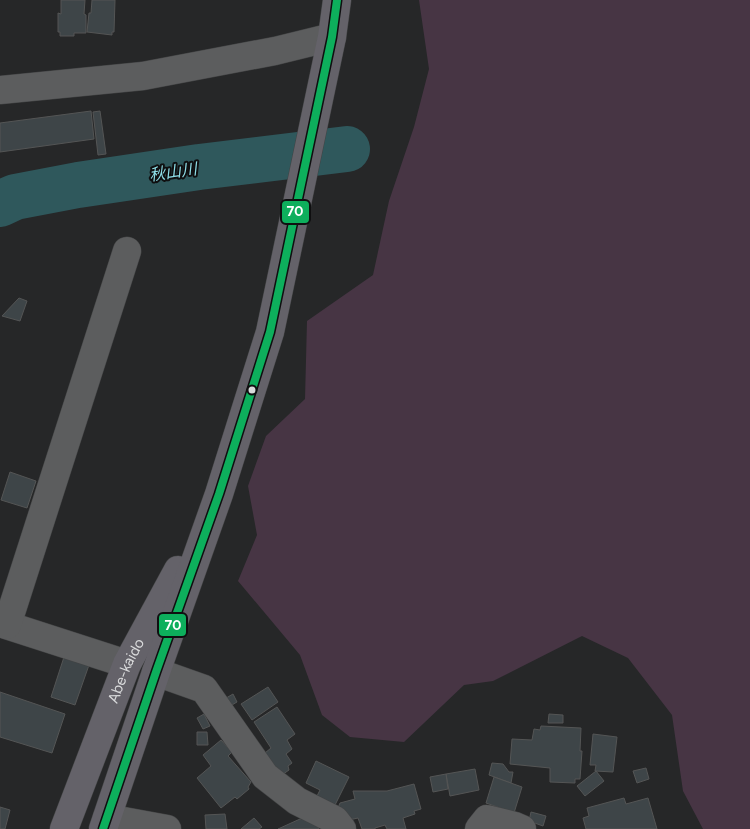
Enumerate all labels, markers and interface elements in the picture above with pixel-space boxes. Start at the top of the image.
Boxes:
water label: 秋山川 [148,159,200,185]
line badge: 70 [281,200,310,224]
text: 70 [287,203,303,220]
unlabelled marker [247,385,257,395]
line badge: 70 [158,613,187,637]
text: 70 [165,617,181,634]
street label: Abe-kaido [104,635,148,706]

